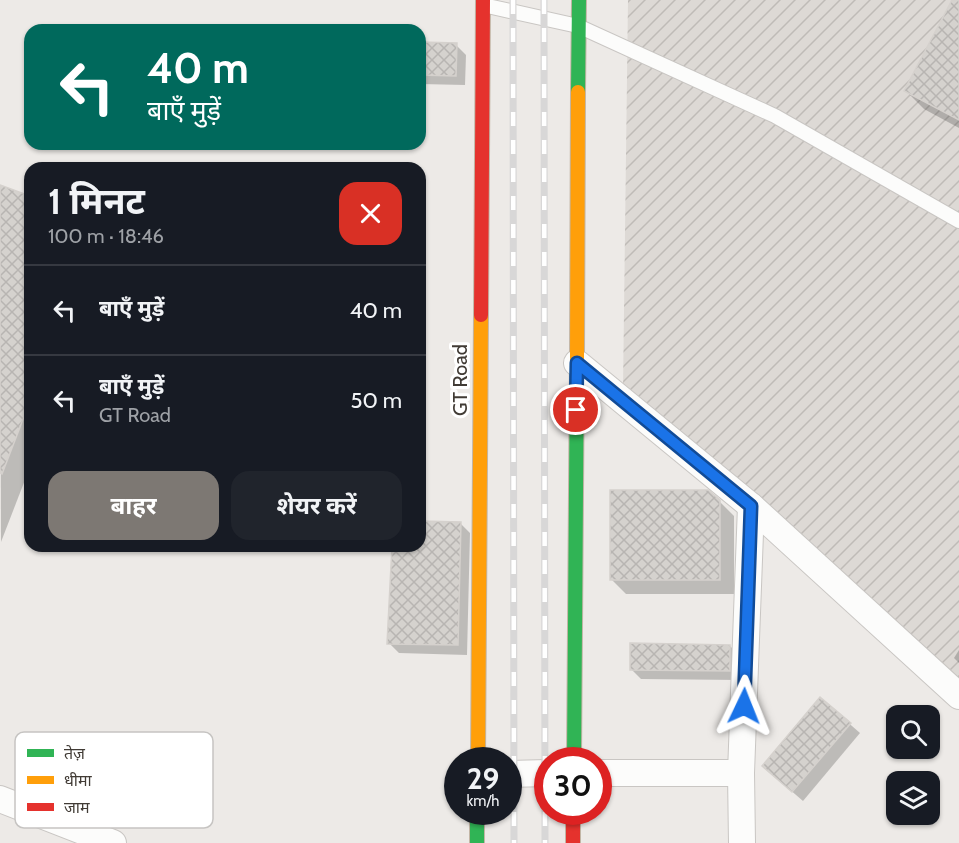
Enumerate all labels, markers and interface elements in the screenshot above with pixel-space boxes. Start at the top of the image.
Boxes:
text: 40 m [147,42,249,94]
icon: left [48,48,126,126]
text: बाएँ मुड़ें [147,94,221,127]
text: 1 मिनट [48,179,145,223]
button: close [339,182,402,245]
text: 100 m · 18:46 [48,224,164,248]
icon: left [48,294,81,327]
text: बाएँ मुड़ें [99,295,164,322]
text: 40 m [350,297,402,324]
street label: GT Road [448,344,472,416]
text: बाएँ मुड़ें [99,373,164,400]
icon: left [48,384,81,417]
pin [550,384,601,435]
text: 50 m [350,387,402,414]
icon: arrive [559,393,592,426]
text: GT Road [99,403,171,427]
button: बाहर [48,471,219,540]
button: शेयर करें [231,471,402,540]
position arrow [712,674,776,738]
map controls [886,705,940,825]
button: search [886,705,940,759]
legend [15,732,213,828]
text: तेज़ [64,744,86,763]
speed limit sign: 30 [534,747,612,825]
text: 29 [467,760,499,797]
text: धीमा [64,771,93,790]
button: layers [886,771,940,825]
text: km/h [467,792,499,810]
text: जाम [64,798,90,817]

